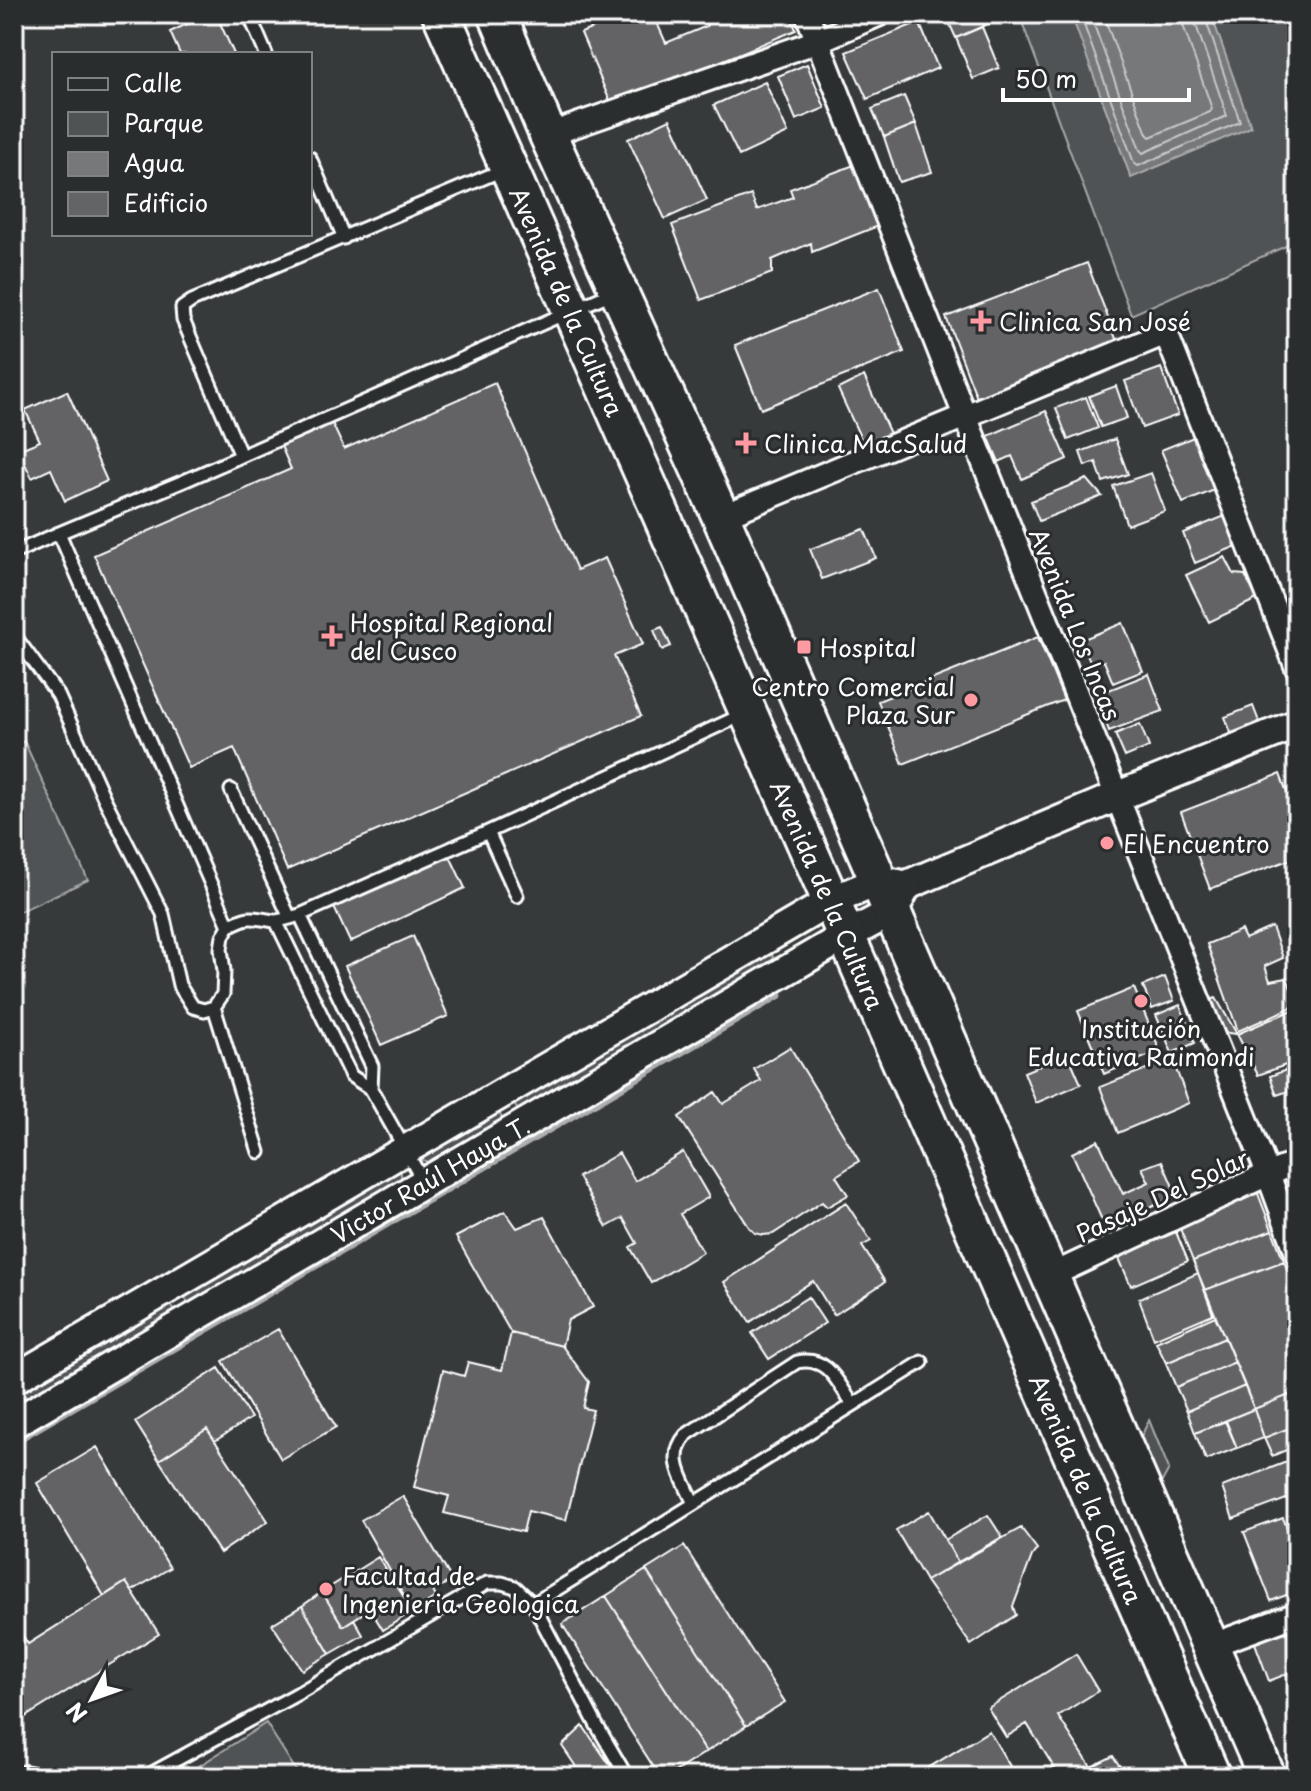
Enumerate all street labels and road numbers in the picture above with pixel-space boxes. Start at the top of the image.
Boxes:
street label: Avenida de la Cultura [501,181,634,422]
street label: Avenida Los Incas [1021,522,1131,726]
street label: Avenida de la Cultura [762,774,894,1015]
street label: Victor Raúl Haya T. [324,1107,536,1252]
street label: Pasaje Del Solar [1070,1139,1254,1251]
street label: Avenida de la Cultura [1021,1368,1153,1610]

